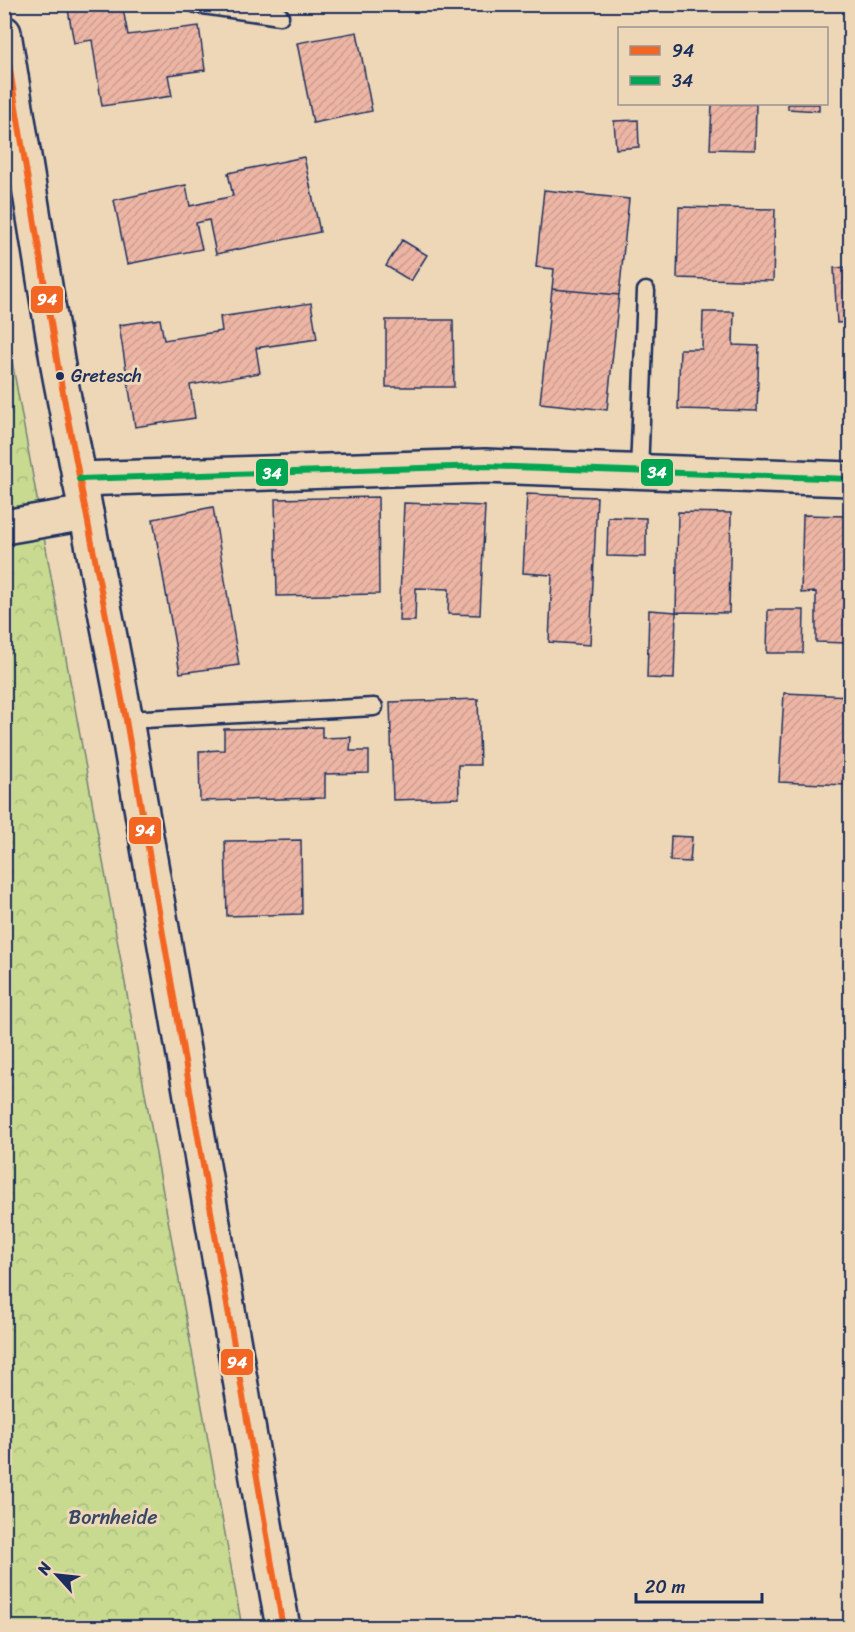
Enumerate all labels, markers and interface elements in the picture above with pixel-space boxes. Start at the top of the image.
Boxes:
legend [618,27,828,105]
text: 94 [672,35,694,67]
text: 34 [672,65,693,97]
line badge: 94 [30,285,64,314]
text: 94 [37,285,57,314]
place label: Gretesch [71,360,142,392]
marker: Gretesch [54,370,66,382]
line badge: 34 [255,458,289,487]
line badge: 34 [640,458,674,487]
text: 34 [647,458,666,487]
text: 34 [262,459,281,488]
line badge: 94 [128,816,162,845]
text: 94 [135,816,155,845]
line badge: 94 [220,1348,254,1376]
text: 94 [227,1348,247,1377]
park label: Bornheide [69,1500,157,1535]
north arrow [27,1545,87,1605]
text: N [28,1556,60,1581]
scale bar [636,1566,762,1604]
text: 20 m [645,1571,685,1603]

